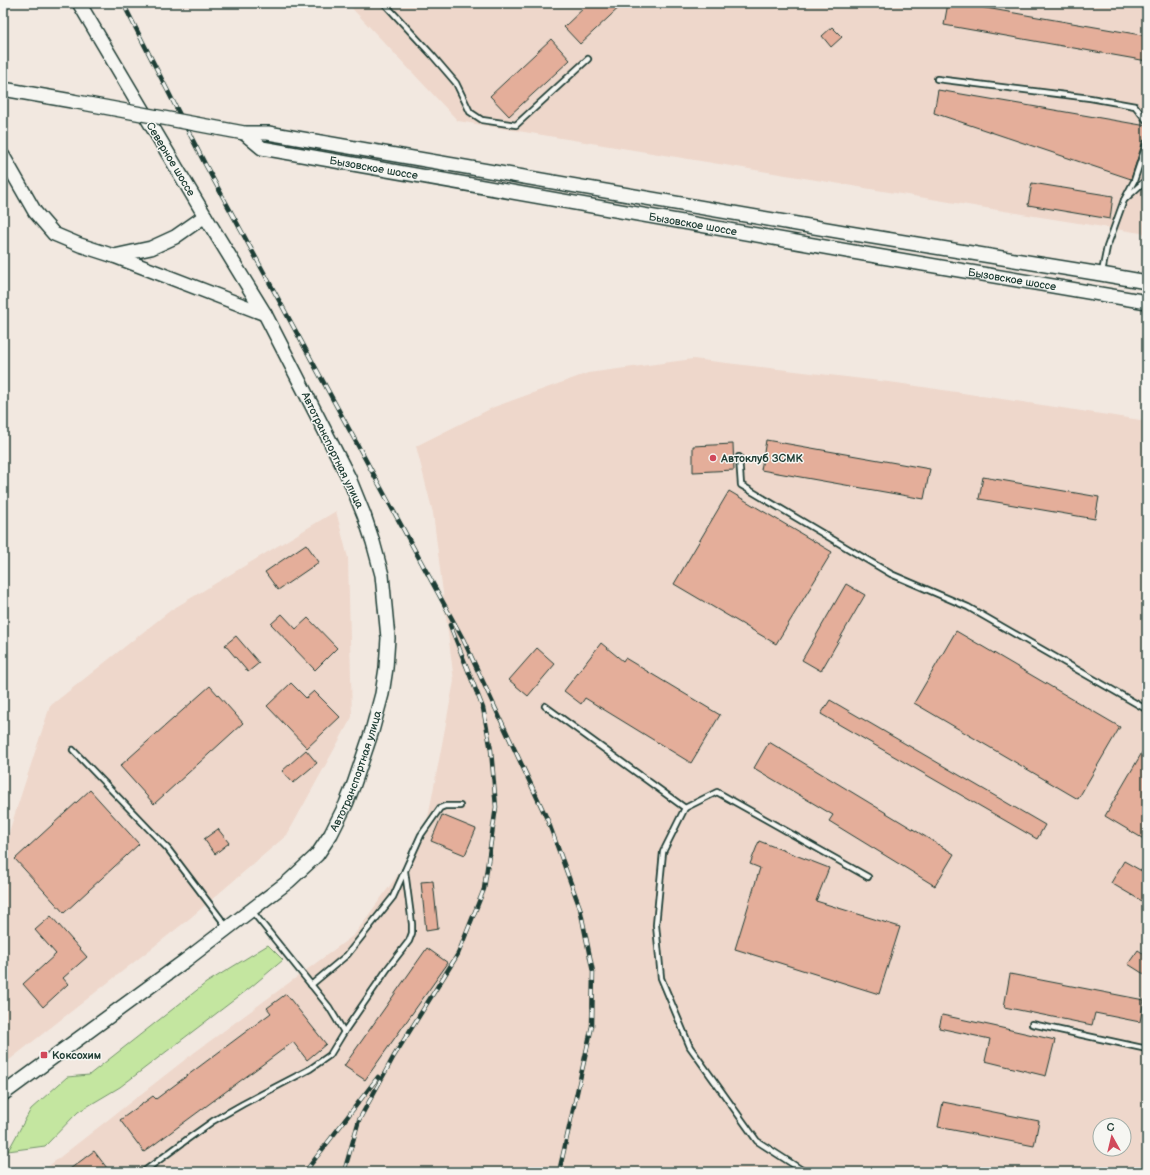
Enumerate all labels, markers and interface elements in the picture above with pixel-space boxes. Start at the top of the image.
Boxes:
street label: Северное шоссе [143,120,198,199]
street label: Бызовское шоссе [329,154,419,182]
street label: Бызовское шоссе [648,210,738,238]
street label: Бызовское шоссе [967,266,1057,293]
street label: Автотранспортная улица [298,389,367,511]
place label: Автоклуб ЗСМК [720,452,803,465]
marker: Автоклуб ЗСМК [708,453,718,463]
street label: Автотранспортная улица [327,709,384,834]
place label: Коксохим [52,1049,101,1062]
marker: Коксохим [39,1050,49,1060]
north arrow [1092,1117,1132,1157]
text: С [1106,1121,1116,1135]

